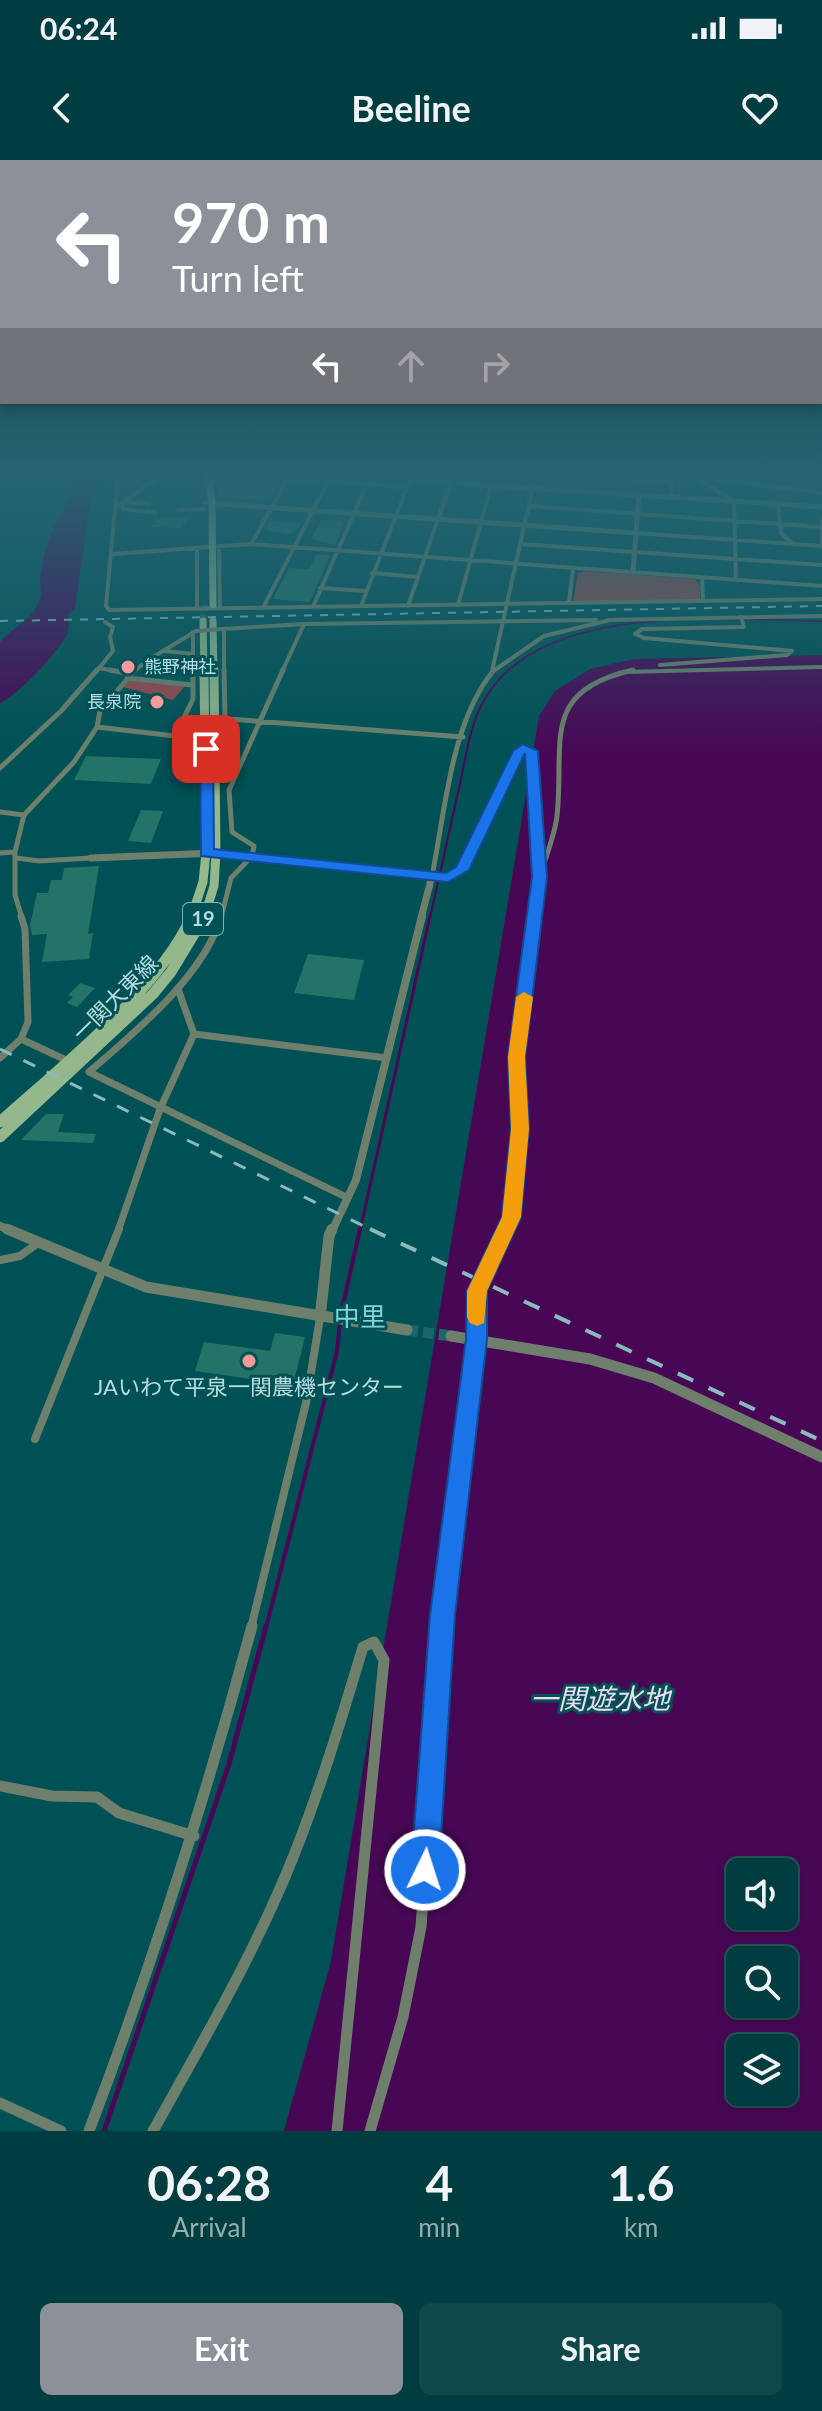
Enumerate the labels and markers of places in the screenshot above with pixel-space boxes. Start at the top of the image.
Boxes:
place label: 熊野神社 [144,655,216,677]
marker: 熊野神社 [119,658,137,676]
place label: 長泉院 [87,690,141,712]
marker: 長泉院 [148,693,166,711]
pin [172,715,240,783]
marker: JAいわて平泉一関農機センター [240,1352,258,1370]
place label: JAいわて平泉一関農機センター [94,1373,404,1400]

